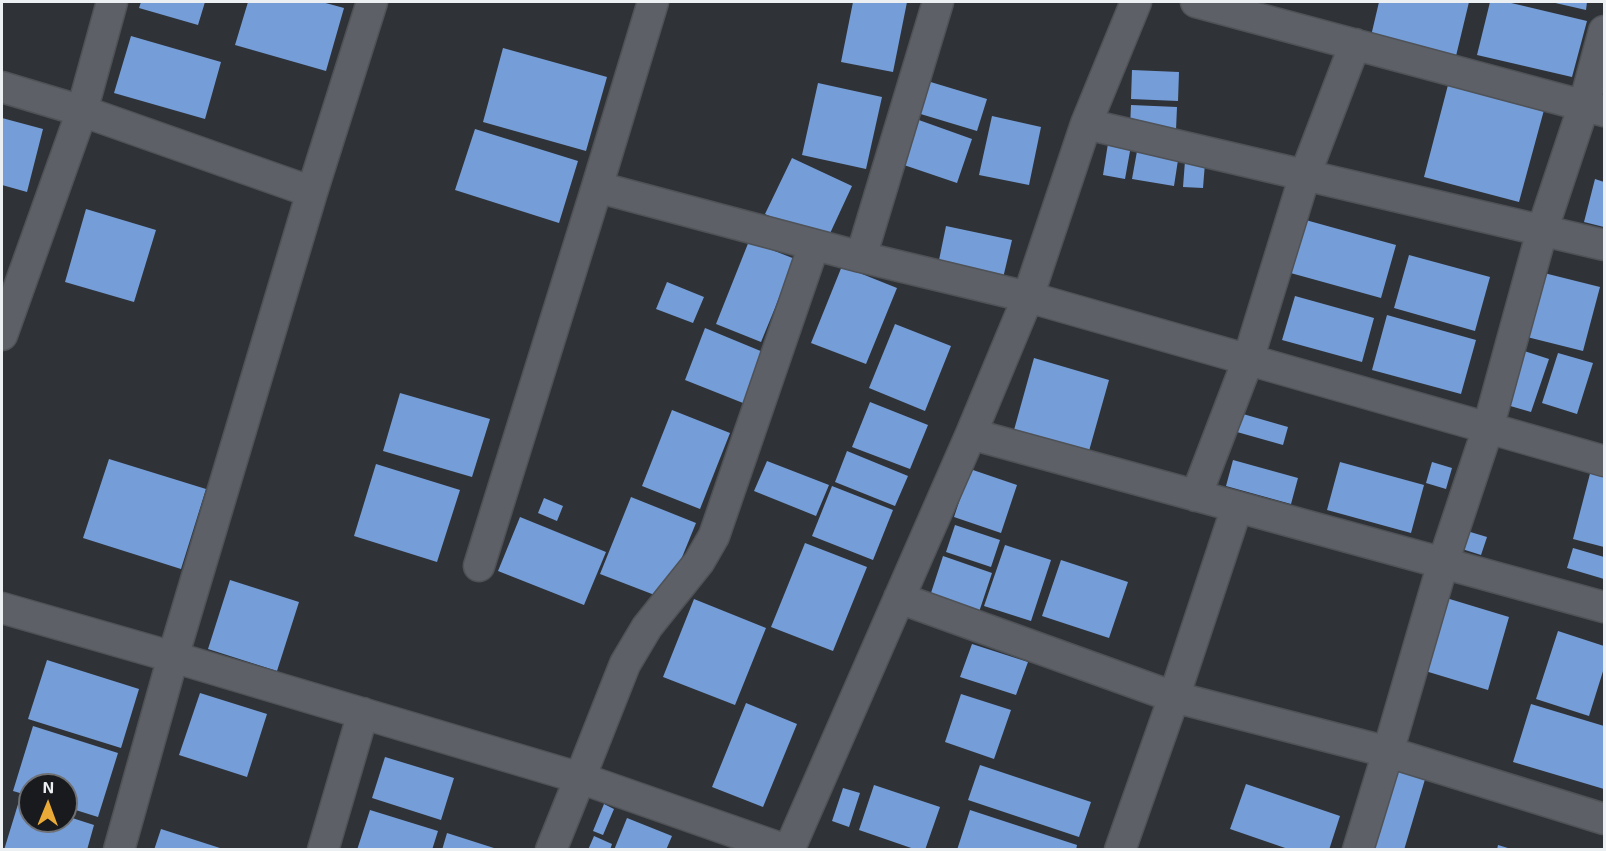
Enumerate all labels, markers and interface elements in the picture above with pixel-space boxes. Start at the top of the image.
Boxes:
north arrow [18,773,78,833]
text: N [42,777,54,796]

